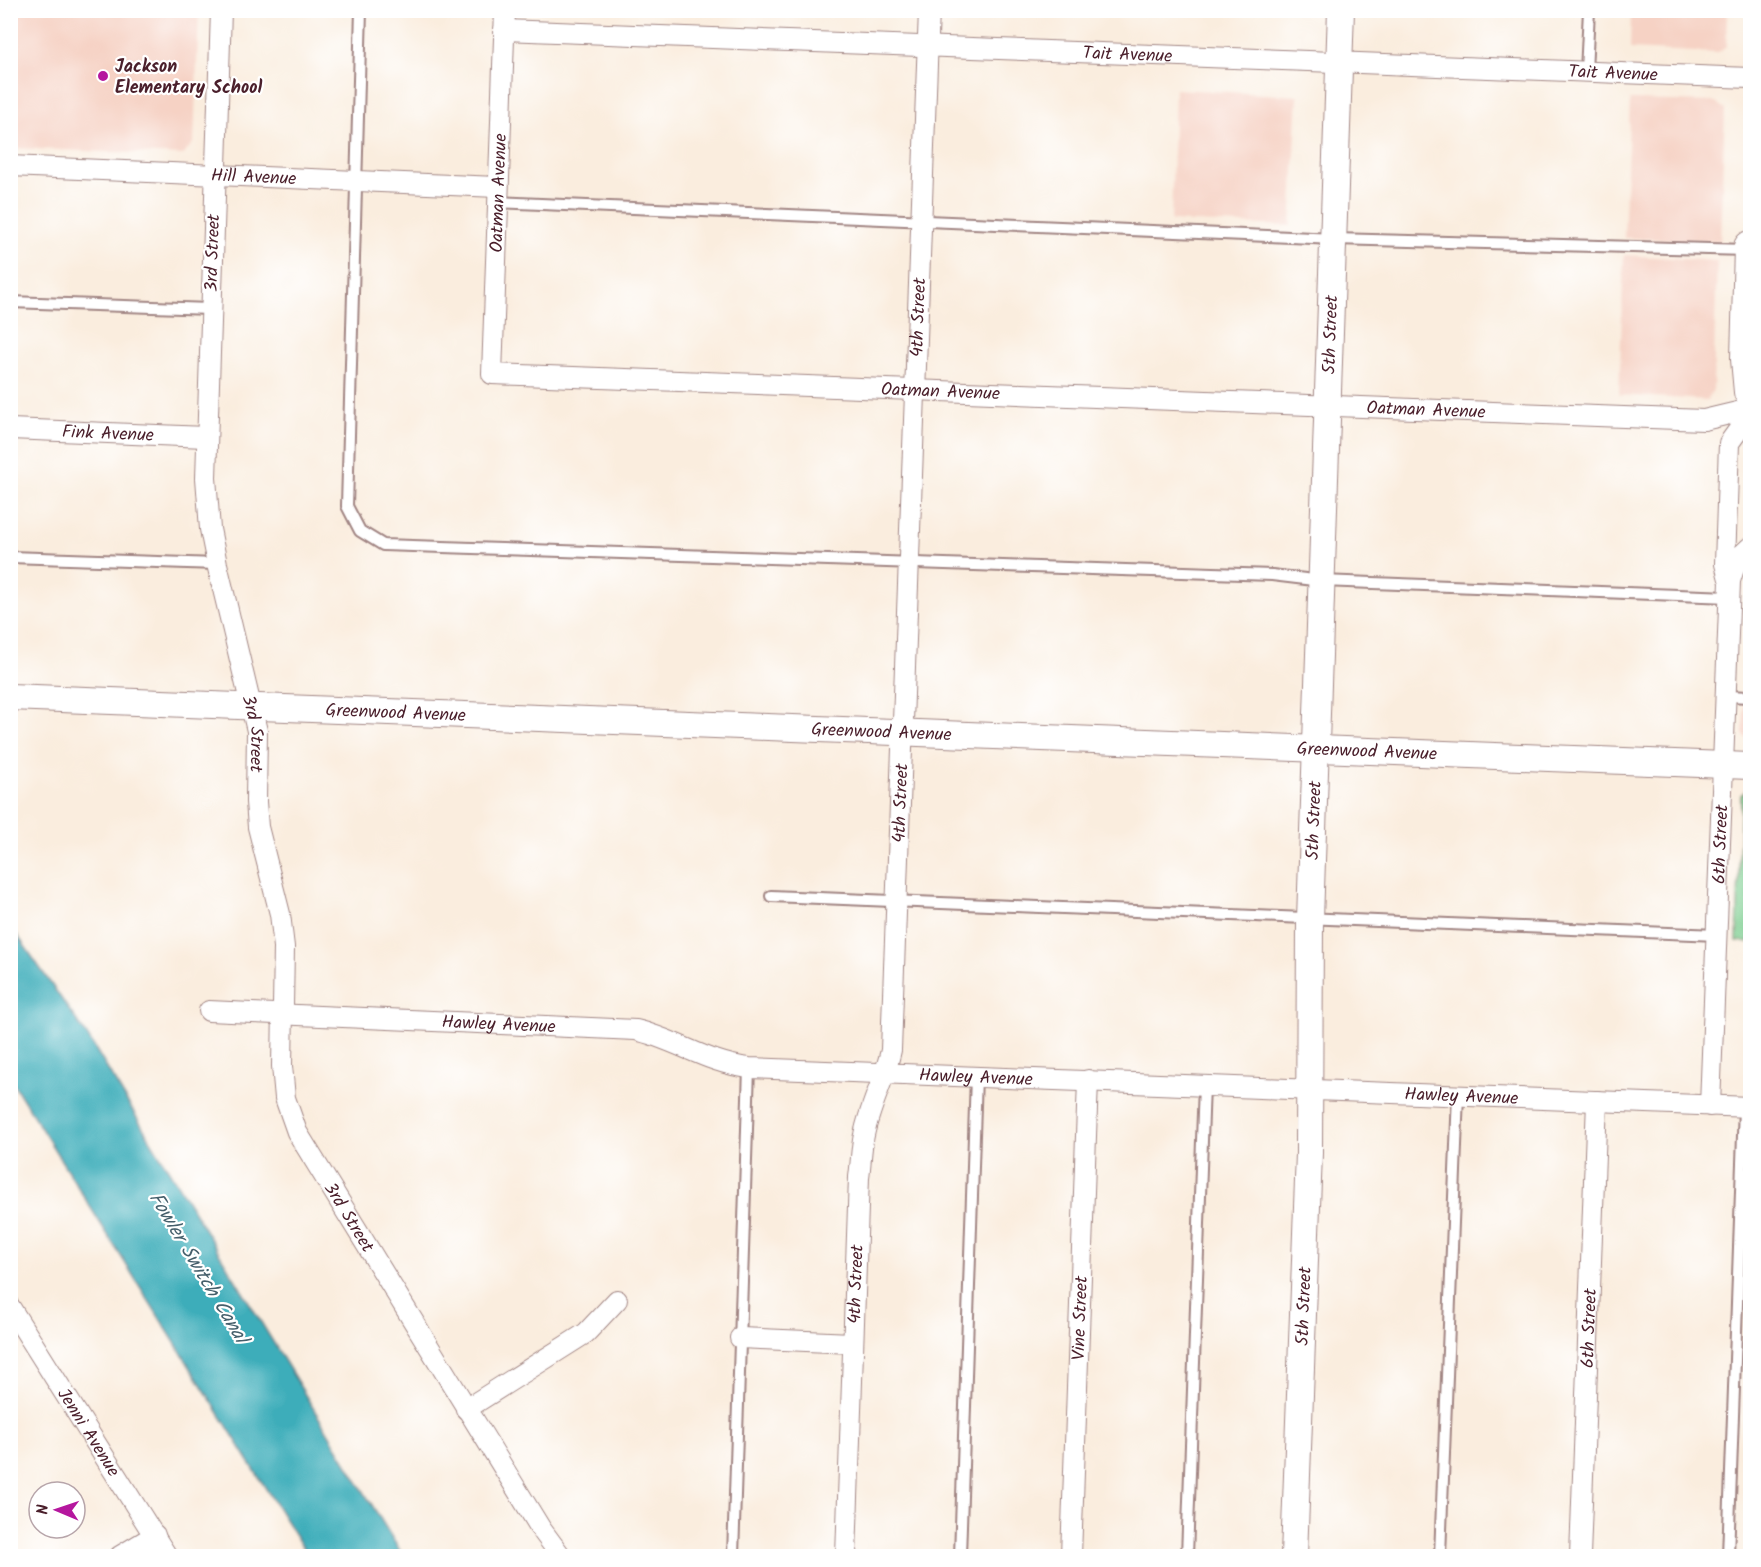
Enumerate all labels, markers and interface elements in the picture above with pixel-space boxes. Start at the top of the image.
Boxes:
street label: Tait Avenue [1082,39,1173,72]
place label: Jackson Elementary School [115,53,262,103]
street label: Tait Avenue [1568,58,1658,90]
marker: Jackson Elementary School [96,69,110,83]
street label: Oatman Avenue [483,133,516,253]
street label: Hill Avenue [210,162,297,194]
street label: 3rd Street [198,213,229,293]
street label: 4th Street [903,276,935,358]
street label: 5th Street [1316,294,1347,375]
street label: Oatman Avenue [880,376,1000,409]
street label: Oatman Avenue [1366,394,1486,428]
street label: Fink Avenue [61,418,154,451]
street label: 3rd Street [233,692,270,773]
street label: Greenwood Avenue [325,697,466,731]
street label: Greenwood Avenue [810,716,952,750]
street label: Greenwood Avenue [1296,735,1438,770]
street label: 4th Street [886,762,918,843]
street label: 5th Street [1299,779,1331,860]
street label: 6th Street [1705,803,1738,885]
street label: Hawley Avenue [441,1008,556,1042]
street label: Hawley Avenue [918,1062,1033,1095]
street label: Hawley Avenue [1404,1081,1519,1114]
street label: 3rd Street [315,1177,381,1260]
water label: Fowler Switch Canal [139,1186,257,1354]
street label: 4th Street [841,1243,873,1324]
street label: 5th Street [1289,1265,1321,1346]
street label: Vine Street [1065,1274,1097,1361]
street label: 6th Street [1574,1287,1606,1369]
street label: Jenni Avenue [49,1383,127,1483]
north arrow [27,1480,87,1540]
text: N [31,1504,56,1515]

